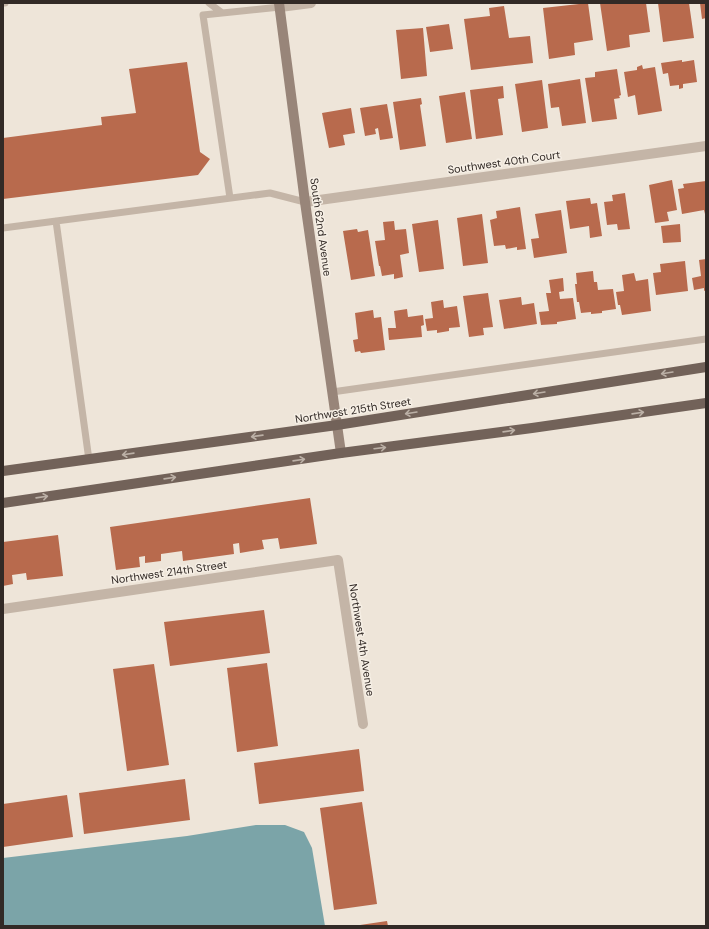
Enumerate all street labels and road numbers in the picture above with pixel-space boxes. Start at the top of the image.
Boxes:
street label: Southwest 40th Court [447,147,561,177]
street label: South 62nd Avenue [307,177,335,277]
street label: Northwest 215th Street [294,394,412,426]
street label: Northwest 214th Street [110,557,228,587]
street label: Northwest 4th Avenue [346,583,378,697]

